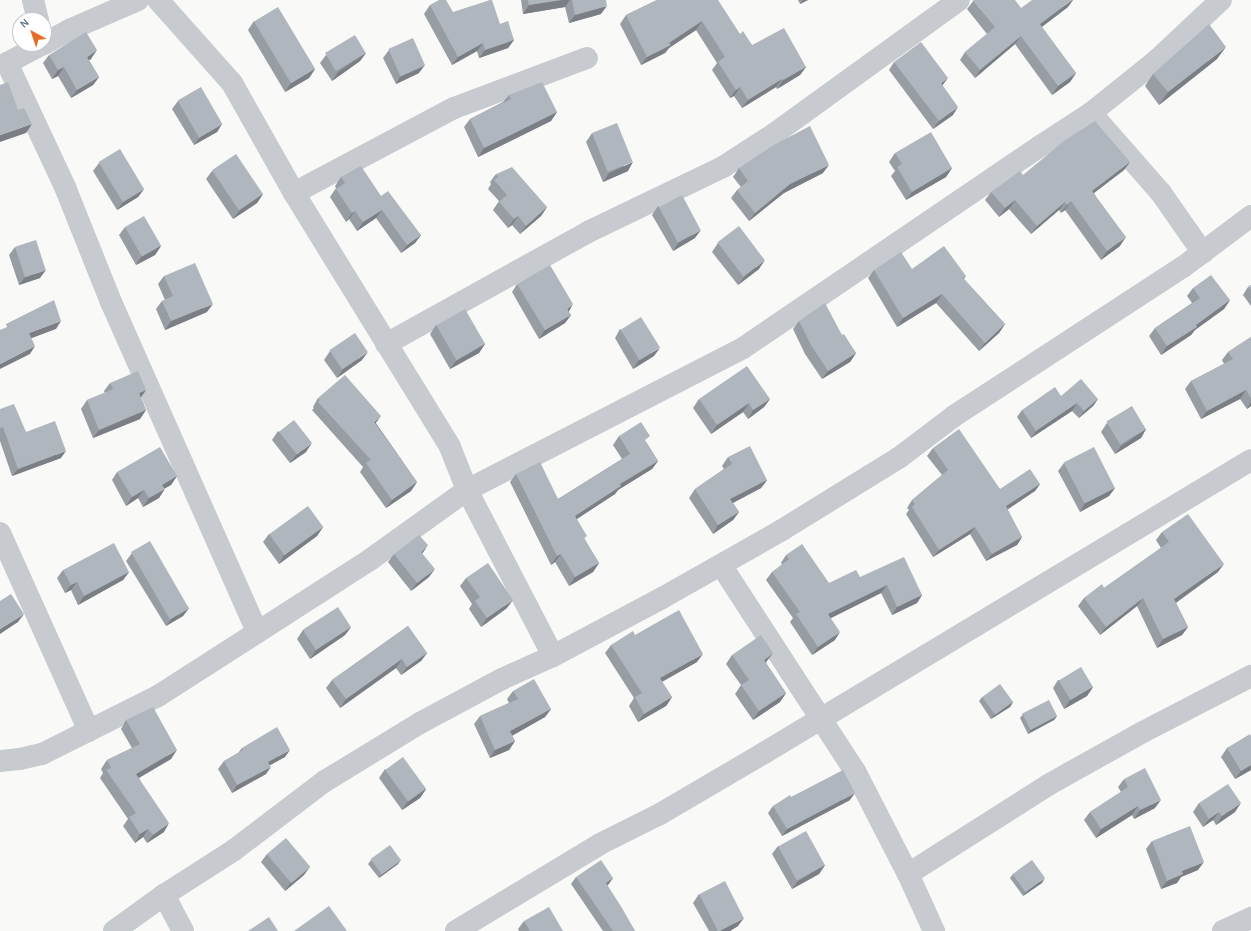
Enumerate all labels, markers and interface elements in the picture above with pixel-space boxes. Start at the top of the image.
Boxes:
north arrow [12,12,52,52]
text: N [17,16,32,31]

